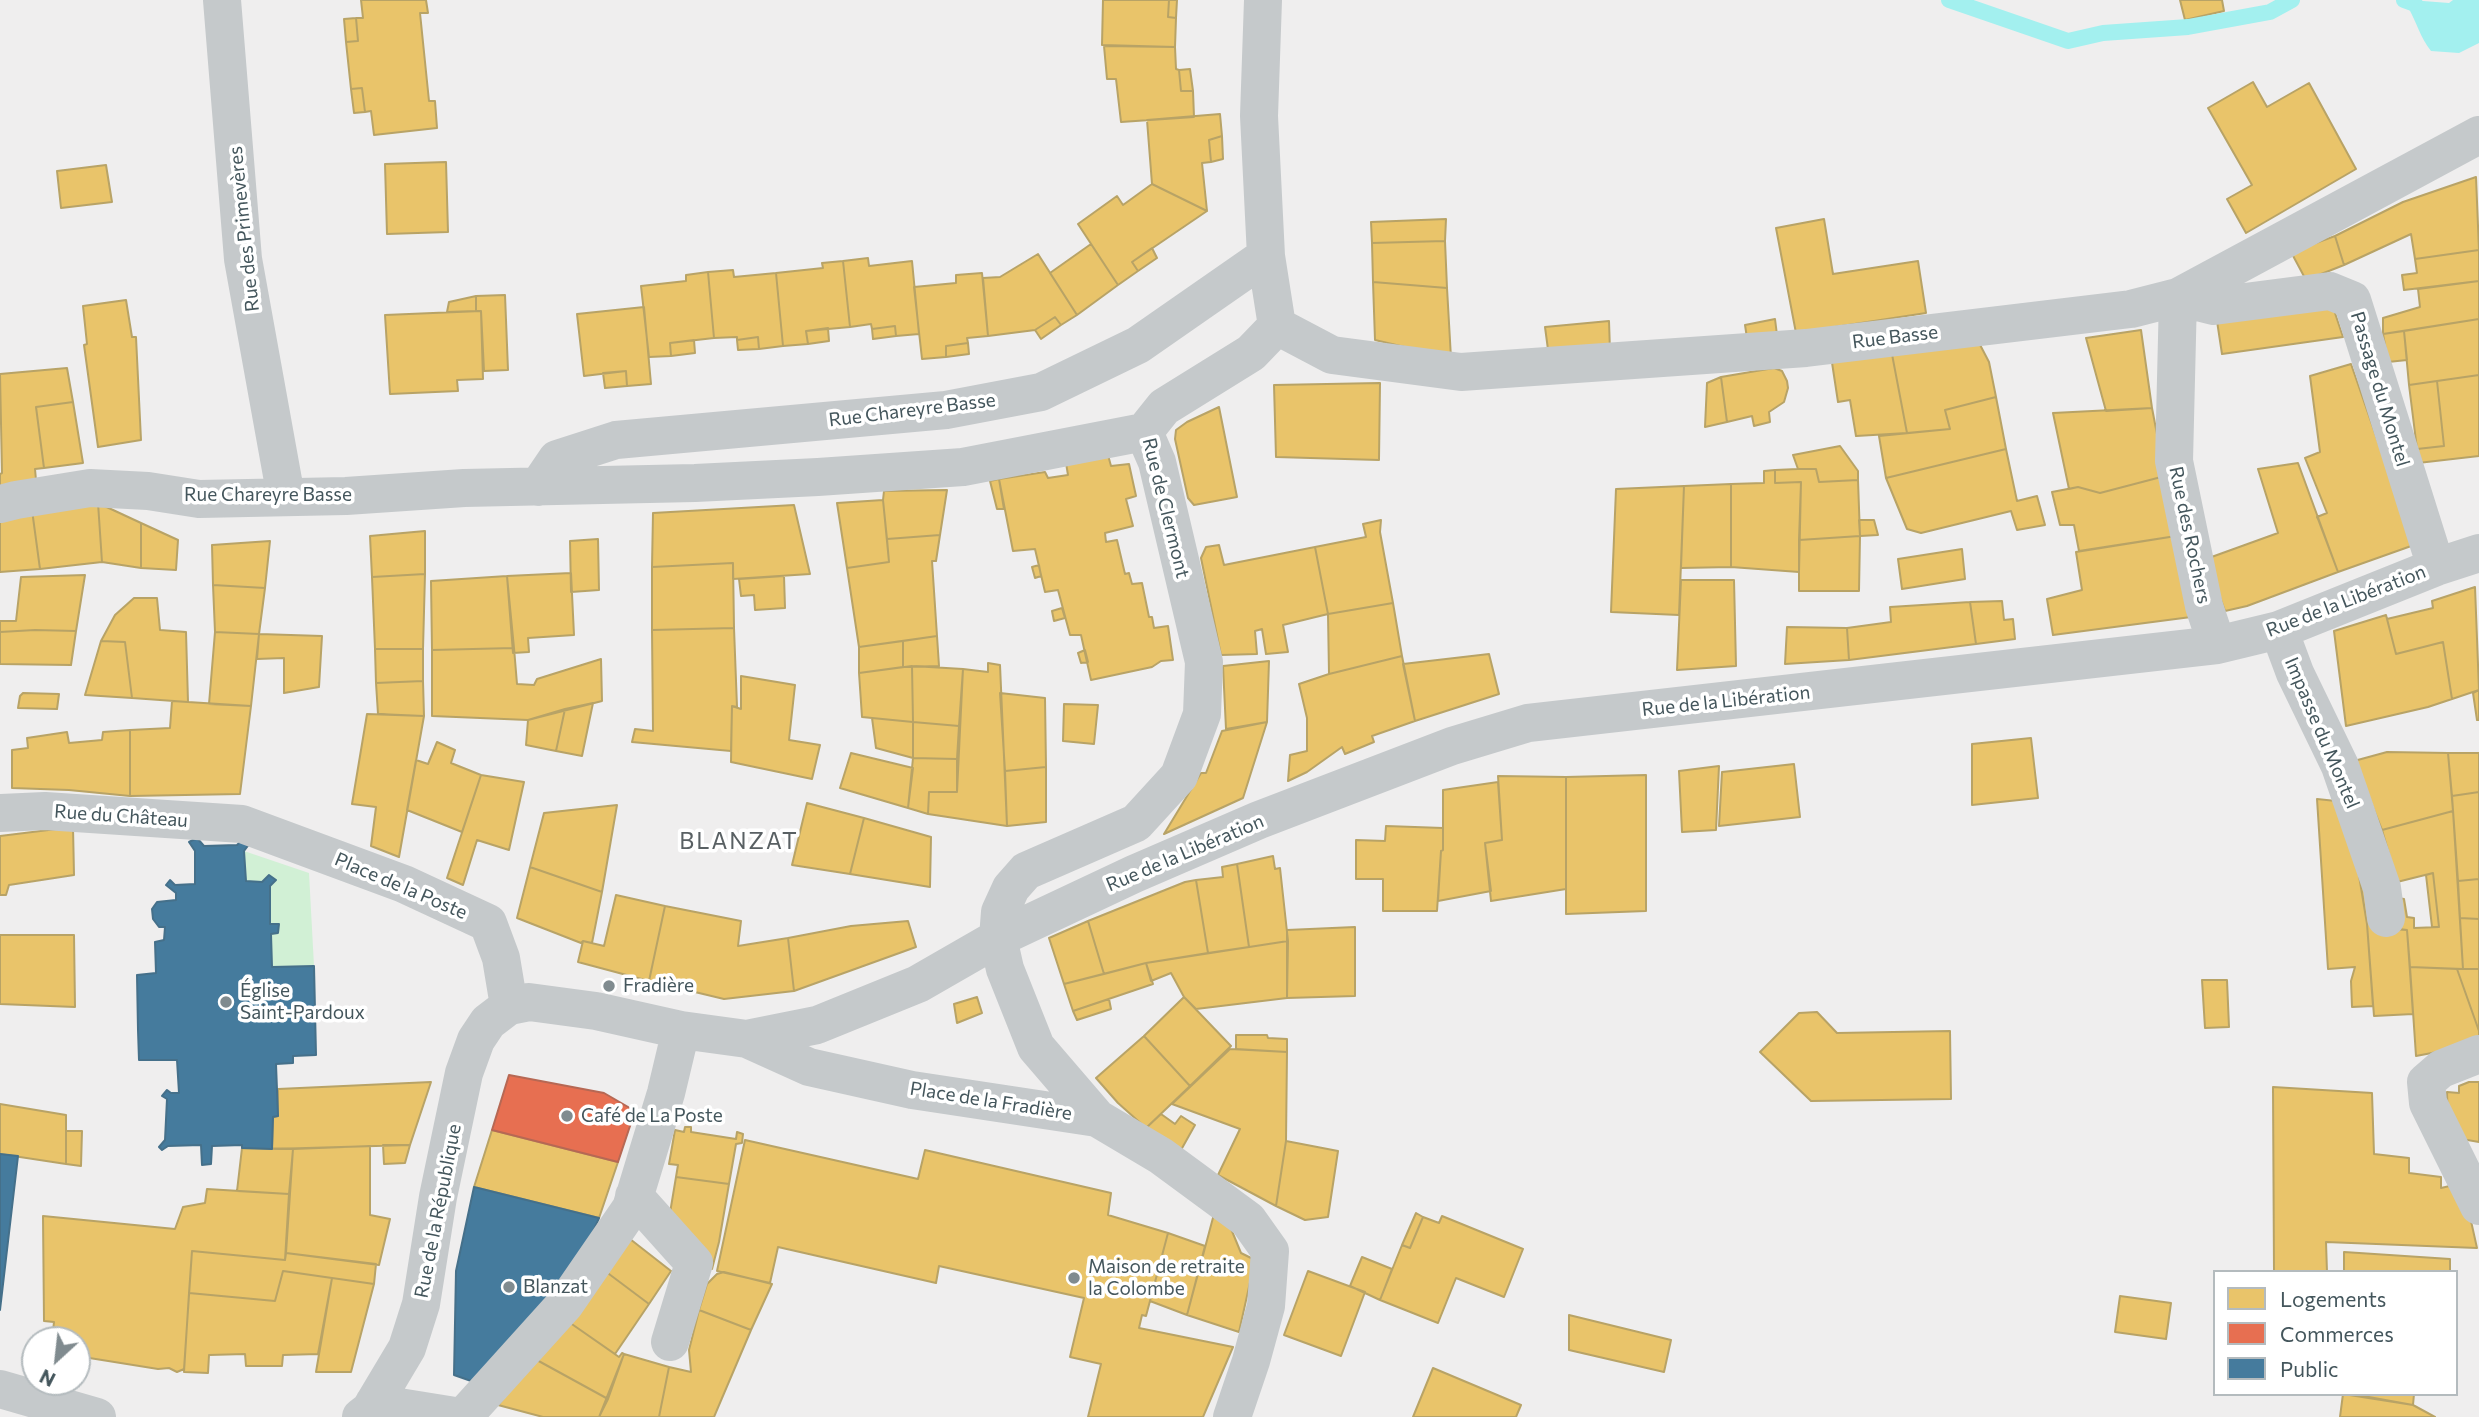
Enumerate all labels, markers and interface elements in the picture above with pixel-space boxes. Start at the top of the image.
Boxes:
street label: Rue des Primevères [224,145,264,313]
street label: Passage du Montel [2346,309,2414,469]
street label: Rue Basse [1851,320,1939,354]
street label: Rue Chareyre Basse [827,388,997,432]
street label: Rue de Clermont [1138,436,1194,580]
street label: Rue des Rochers [2164,464,2216,606]
street label: Rue Chareyre Basse [184,484,352,506]
street label: Rue de la Libération [2263,560,2429,642]
street label: Impasse du Montel [2280,654,2364,812]
street label: Rue de la Libération [1641,681,1811,721]
street label: Rue du Château [53,800,189,832]
street label: Rue de la Libération [1103,809,1267,897]
district label: BLANZAT [680,827,798,855]
street label: Place de la Poste [331,848,471,924]
place label: Fradière [623,975,694,997]
marker: Fradière [601,978,617,994]
place label: Église Saint-Pardoux [240,980,365,1024]
marker: Église Saint-Pardoux [218,994,234,1010]
street label: Place de la Fradière [908,1077,1074,1125]
place label: Café de La Poste [581,1105,723,1127]
marker: Café de La Poste [559,1108,575,1124]
street label: Rue de la République [410,1122,466,1300]
place label: Maison de retraite la Colombe [1088,1256,1245,1300]
marker: Maison de retraite la Colombe [1066,1270,1082,1286]
legend [2213,1270,2458,1396]
place label: Blanzat [523,1276,588,1298]
marker: Blanzat [501,1279,517,1295]
text: Logements [2280,1286,2386,1311]
text: Commerces [2280,1321,2394,1346]
north arrow [21,1326,91,1396]
text: Public [2280,1356,2338,1381]
text: N [36,1365,59,1392]

